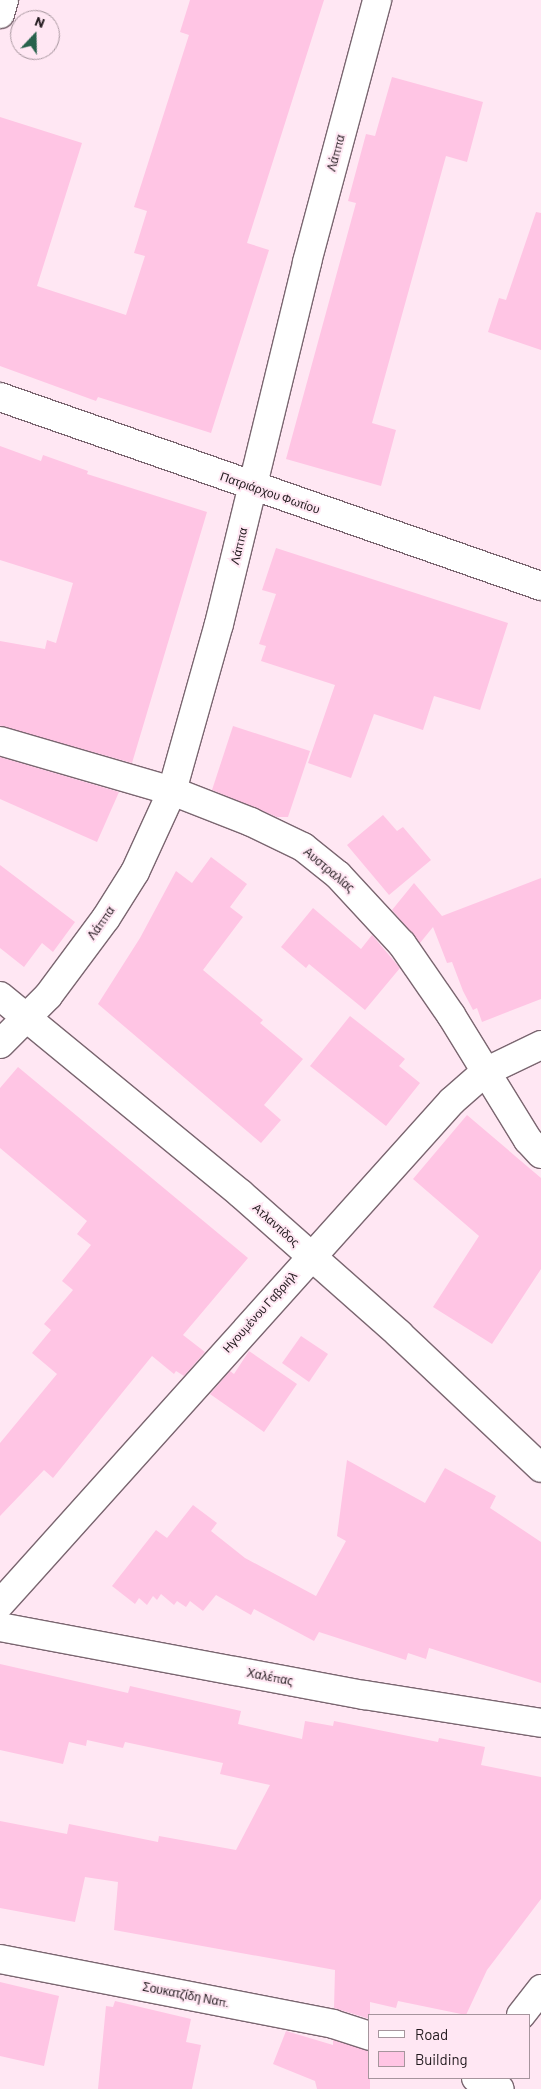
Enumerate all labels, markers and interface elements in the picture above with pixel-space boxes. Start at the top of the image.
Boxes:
north arrow [10,10,60,60]
text: N [33,12,48,31]
street label: Λάππα [324,133,348,173]
street label: Πατριάρχου Φωτίου [218,469,322,517]
street label: Λάππα [227,526,251,566]
street label: Αυστραλίας [301,845,357,895]
street label: Λάππα [84,904,118,942]
street label: Ατλαντίδος [250,1200,302,1250]
street label: Ηγουμένου Γαβριήλ [220,1269,300,1355]
street label: Χαλέπας [246,1665,294,1689]
street label: Σουκατζίδη Ναπ. [141,1979,231,2011]
legend [368,2014,531,2079]
text: Road [415,2025,448,2043]
text: Building [415,2050,468,2068]

